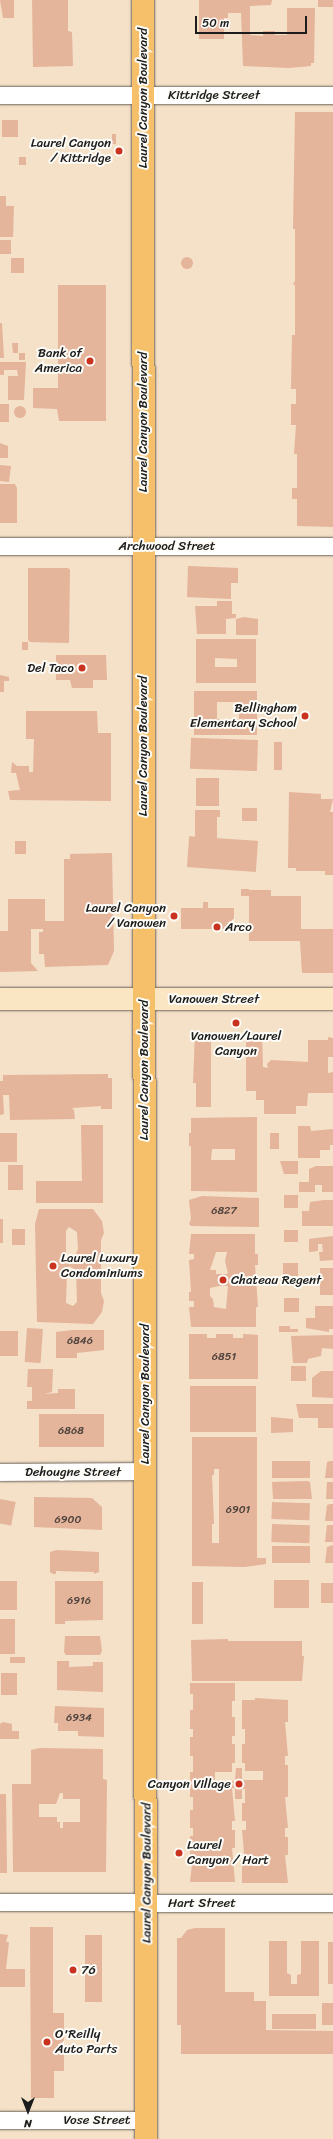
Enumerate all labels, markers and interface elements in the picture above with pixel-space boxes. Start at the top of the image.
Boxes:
scale bar [197,8,309,34]
text: 50 m [202,12,229,34]
street label: Laurel Canyon Boulevard [135,28,151,168]
street label: Kittridge Street [168,87,260,103]
place label: Laurel Canyon / Kittridge [31,136,111,167]
marker: Laurel Canyon / Kittridge [114,146,124,156]
place label: Bank of America [35,346,82,377]
street label: Laurel Canyon Boulevard [135,352,151,492]
marker: Bank of America [85,356,95,366]
street label: Archwood Street [118,538,216,554]
place label: Del Taco [27,660,74,676]
marker: Del Taco [77,663,87,673]
street label: Laurel Canyon Boulevard [135,676,151,816]
place label: Bellingham Elementary School [190,701,297,732]
marker: Bellingham Elementary School [300,711,310,721]
place label: Laurel Canyon / Vanowen [86,901,166,932]
marker: Laurel Canyon / Vanowen [169,911,179,921]
place label: Arco [225,919,252,935]
marker: Arco [212,922,222,932]
street label: Vanowen Street [169,991,259,1007]
street label: Laurel Canyon Boulevard [136,1000,152,1140]
marker: Vanowen/Laurel Canyon [231,1018,241,1028]
place label: Vanowen/Laurel Canyon [191,1029,281,1060]
house number: 6827 [211,1204,237,1218]
place label: Laurel Luxury Condominiums [61,1251,143,1282]
marker: Laurel Luxury Condominiums [48,1261,58,1271]
place label: Chateau Regent [231,1272,322,1288]
marker: Chateau Regent [218,1275,228,1285]
street label: Laurel Canyon Boulevard [137,1324,153,1464]
house number: 6846 [67,1334,93,1348]
house number: 6851 [212,1350,236,1364]
house number: 6868 [58,1424,84,1438]
street label: Dehougne Street [25,1464,121,1480]
house number: 6901 [226,1503,250,1517]
house number: 6900 [55,1513,81,1527]
house number: 6916 [67,1594,91,1608]
house number: 6934 [66,1711,92,1725]
place label: Canyon Village [147,1776,231,1792]
marker: Canyon Village [234,1779,244,1789]
street label: Laurel Canyon Boulevard [139,1803,155,1943]
place label: Laurel Canyon / Hart [187,1838,269,1869]
marker: Laurel Canyon / Hart [174,1848,184,1858]
street label: Hart Street [168,1895,236,1911]
place label: 76 [81,1962,96,1978]
marker: 76 [68,1965,78,1975]
place label: O'Reilly Auto Parts [55,2027,117,2058]
marker: O'Reilly Auto Parts [42,2037,52,2047]
north arrow [8,2091,48,2131]
street label: Vose Street [63,2112,131,2128]
text: N [24,2114,32,2133]

